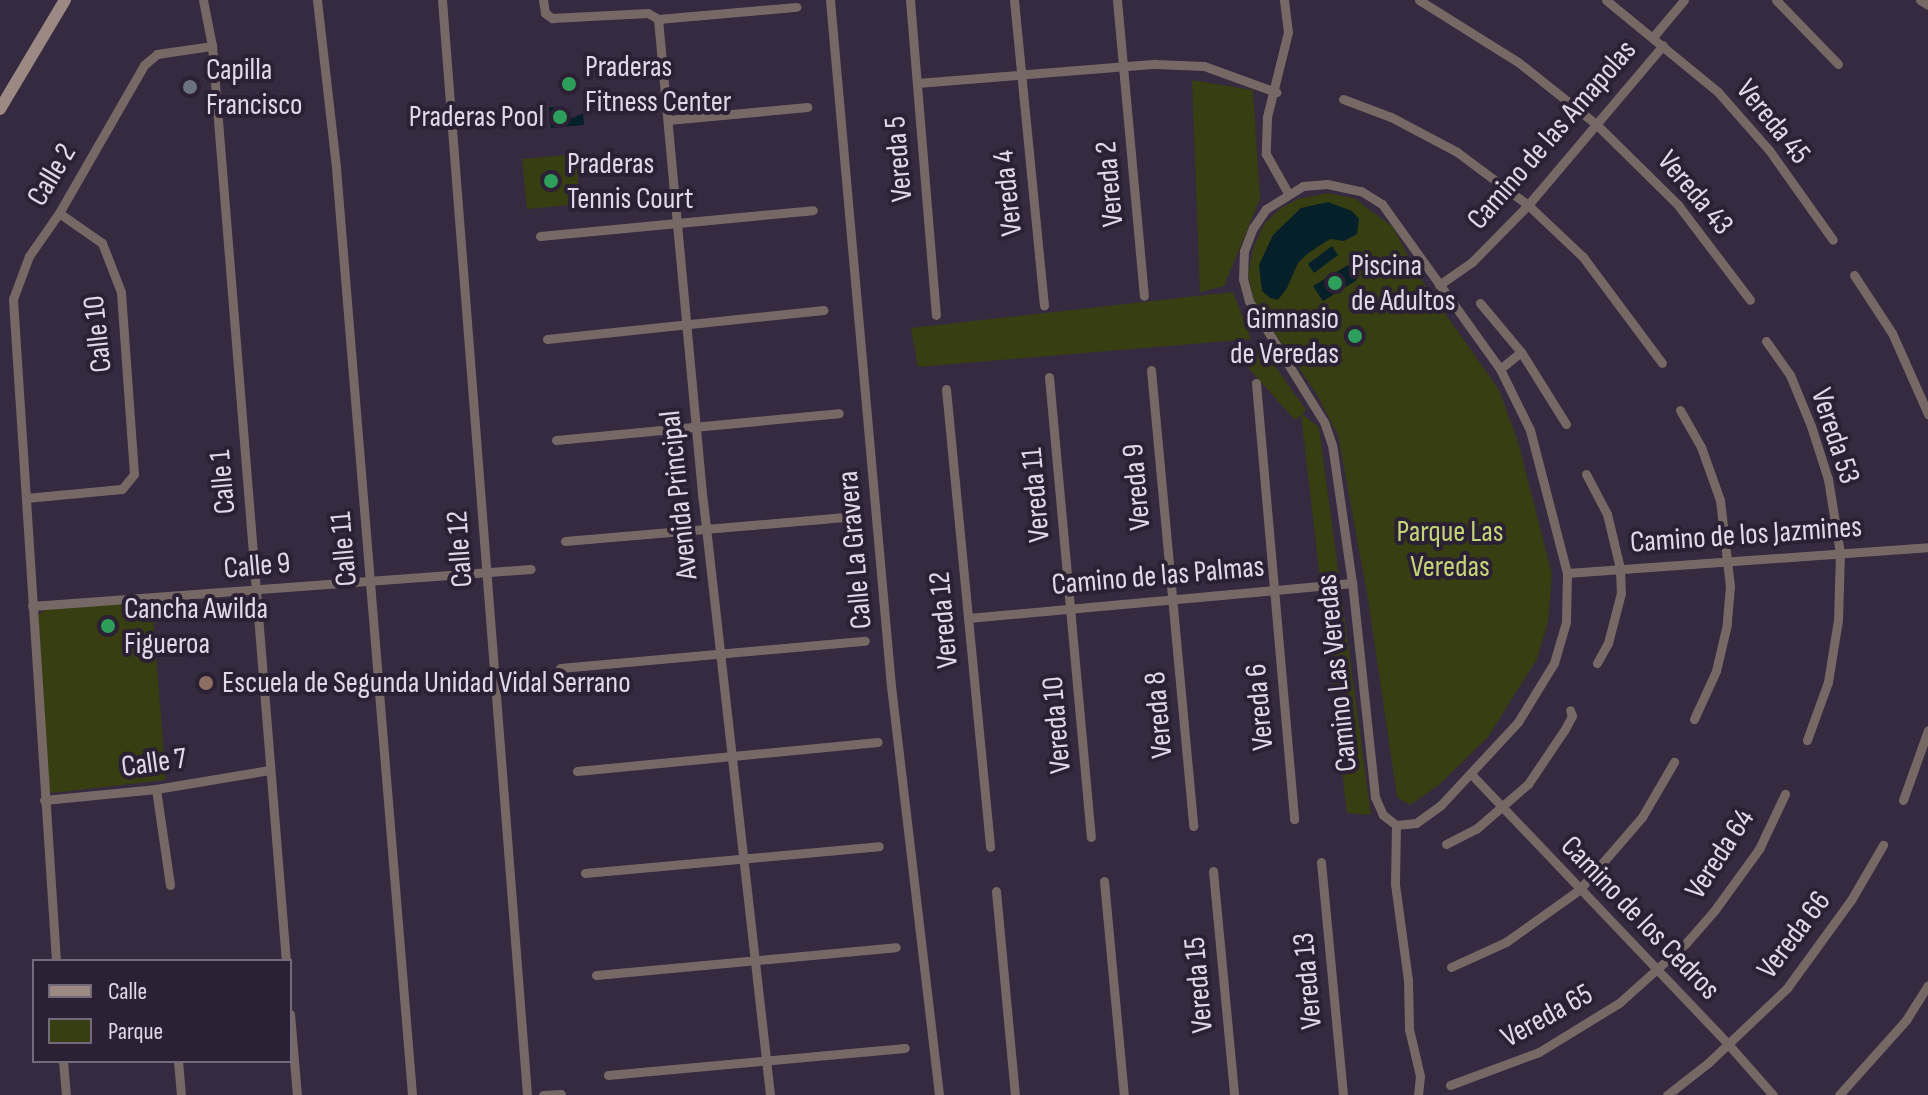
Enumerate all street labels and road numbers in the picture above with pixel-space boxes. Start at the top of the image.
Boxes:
street label: Camino de las Amapolas [1460,33,1644,237]
street label: Vereda 45 [1728,72,1818,172]
street label: Vereda 5 [877,115,921,203]
street label: Calle 2 [20,137,84,213]
street label: Vereda 2 [1088,140,1132,228]
street label: Vereda 43 [1649,144,1741,242]
street label: Vereda 4 [986,148,1030,238]
street label: Calle 10 [76,294,120,374]
street label: Vereda 53 [1803,384,1867,488]
street label: Avenida Principal [652,409,706,581]
street label: Vereda 9 [1115,442,1159,532]
street label: Vereda 11 [1014,446,1058,544]
street label: Calle 1 [202,449,244,515]
street label: Calle La Gravera [830,469,880,631]
street label: Calle 12 [439,509,481,589]
street label: Camino de los Jazmines [1629,509,1863,561]
street label: Calle 11 [323,510,365,588]
street label: Calle 9 [222,545,292,587]
street label: Camino de las Palmas [1050,549,1266,603]
street label: Vereda 12 [922,570,966,670]
street label: Camino Las Veredas [1309,572,1365,774]
street label: Vereda 6 [1238,662,1282,752]
street label: Vereda 8 [1137,670,1181,760]
street label: Vereda 10 [1035,675,1079,775]
street label: Calle 7 [119,741,189,785]
street label: Vereda 64 [1678,802,1762,906]
street label: Camino de los Cedros [1553,829,1727,1007]
street label: Vereda 66 [1750,884,1838,986]
street label: Vereda 13 [1286,931,1330,1031]
street label: Vereda 15 [1177,936,1221,1034]
street label: Vereda 65 [1495,976,1599,1056]

